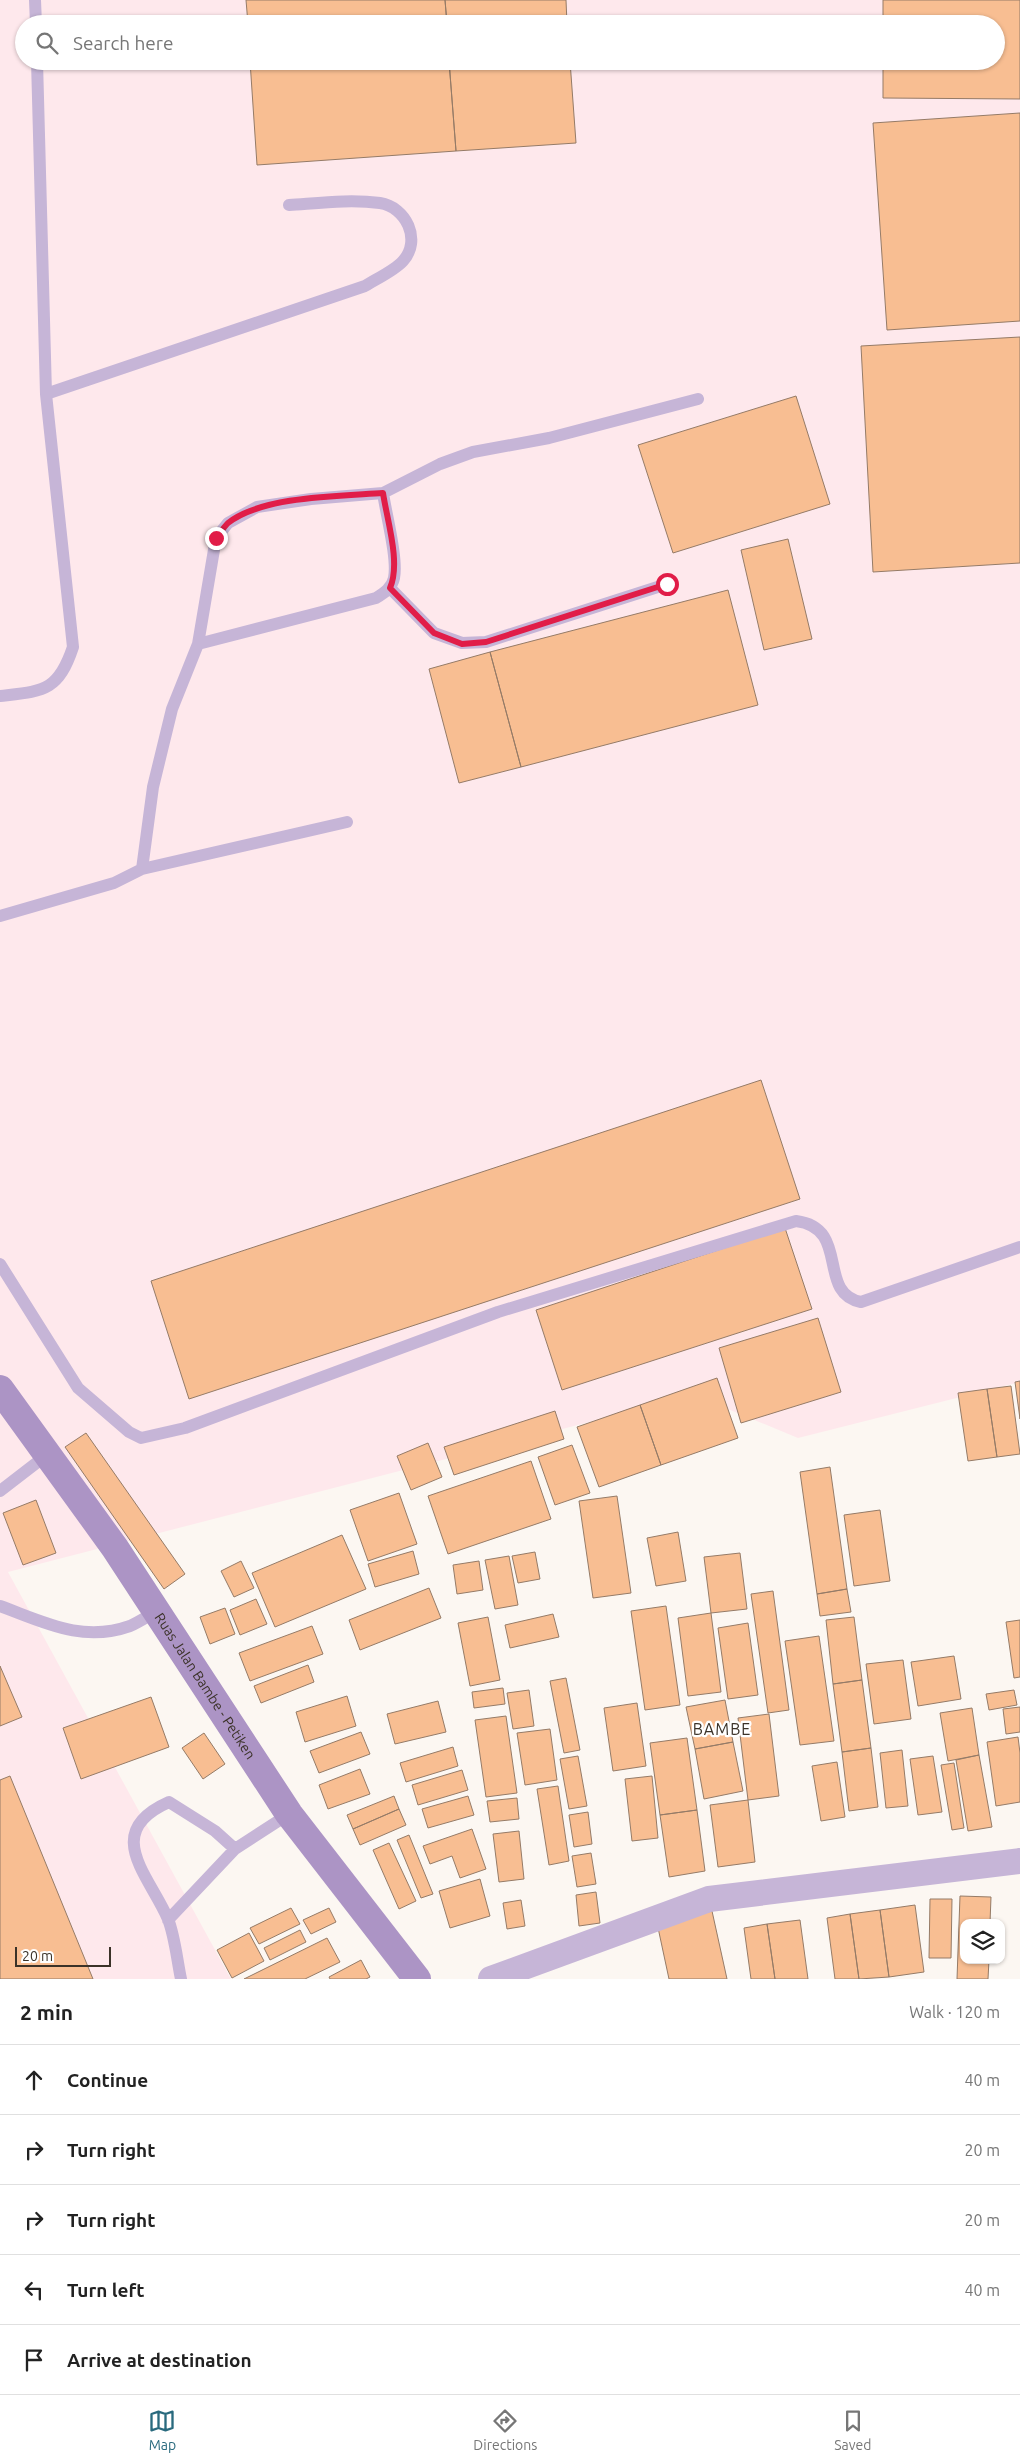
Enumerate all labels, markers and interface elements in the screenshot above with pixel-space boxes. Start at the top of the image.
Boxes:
search box [15,15,1005,70]
icon: search [33,29,61,57]
text: Search here [73,32,173,54]
route end [205,527,228,550]
route start [656,573,679,596]
street label: Ruas Jalan Bambe - Petiken [152,1610,259,1762]
district label: BAMBE [693,1720,751,1738]
map controls [960,1919,1005,1964]
button: layers [960,1919,1005,1964]
scale bar [15,1944,111,1967]
text: 20 m [22,1948,53,1964]
text: 2 min [20,2000,73,2024]
text: Walk · 120 m [909,2003,1000,2021]
icon: ahead [20,2066,48,2094]
text: Continue [67,2069,148,2091]
text: 40 m [964,2071,1000,2089]
icon: right [20,2136,48,2164]
text: Turn right [67,2139,155,2161]
text: 20 m [964,2141,1000,2159]
icon: right [20,2206,48,2234]
text: Turn right [67,2209,155,2231]
text: 20 m [964,2211,1000,2229]
icon: left [20,2276,48,2304]
text: Turn left [67,2279,145,2301]
text: 40 m [964,2281,1000,2299]
icon: arrive [20,2346,48,2374]
text: Arrive at destination [67,2349,252,2371]
tab: Map [148,2407,176,2453]
tab: Directions [473,2407,537,2453]
tab: Saved [834,2407,872,2453]

